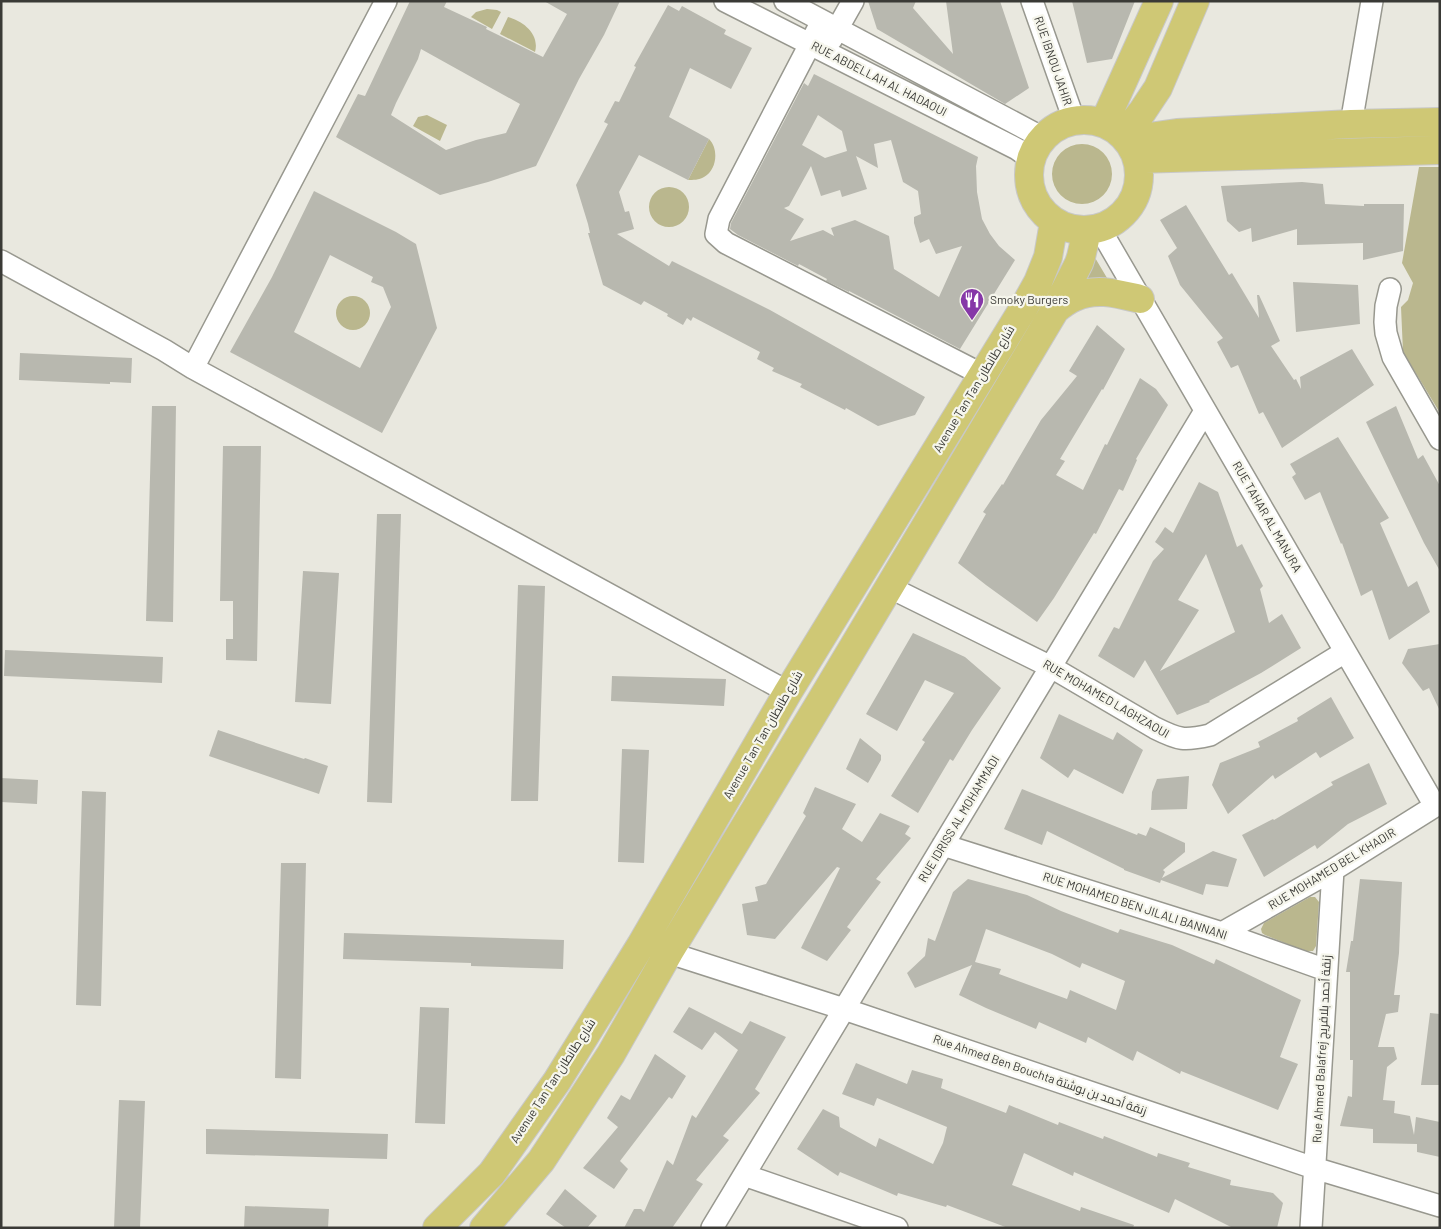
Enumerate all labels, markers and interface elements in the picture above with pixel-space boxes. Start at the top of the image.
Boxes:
street label: RUE IBNOU JAHIR [1032,14,1076,107]
street label: RUE ABDELLAH AL HADAOUI [809,38,950,118]
restaurant icon: Smoky Burgers [959,287,985,321]
place label: Smoky Burgers [990,292,1068,306]
street label: Avenue Tan Tan شارع طانطان [930,322,1018,456]
street label: RUE TAHAR AL MANJRA [1230,459,1305,574]
street label: RUE MOHAMED LAGHZAOUI [1041,656,1172,740]
street label: Avenue Tan Tan شارع طانطان [720,668,806,802]
street label: RUE IDRISS AL MOHAMMADI [915,753,1001,884]
street label: RUE MOHAMED BEL KHADIR [1265,825,1398,912]
street label: RUE MOHAMED BEN JILALI BANNANI [1041,869,1229,942]
street label: Rue Ahmed Balafrej زنقة أحمد بلافريج [1309,955,1335,1143]
street label: Avenue Tan Tan شارع طانطان [507,1015,599,1146]
street label: Rue Ahmed Ben Bouchta زنقة أحمد بن بوشتة [931,1031,1149,1118]

